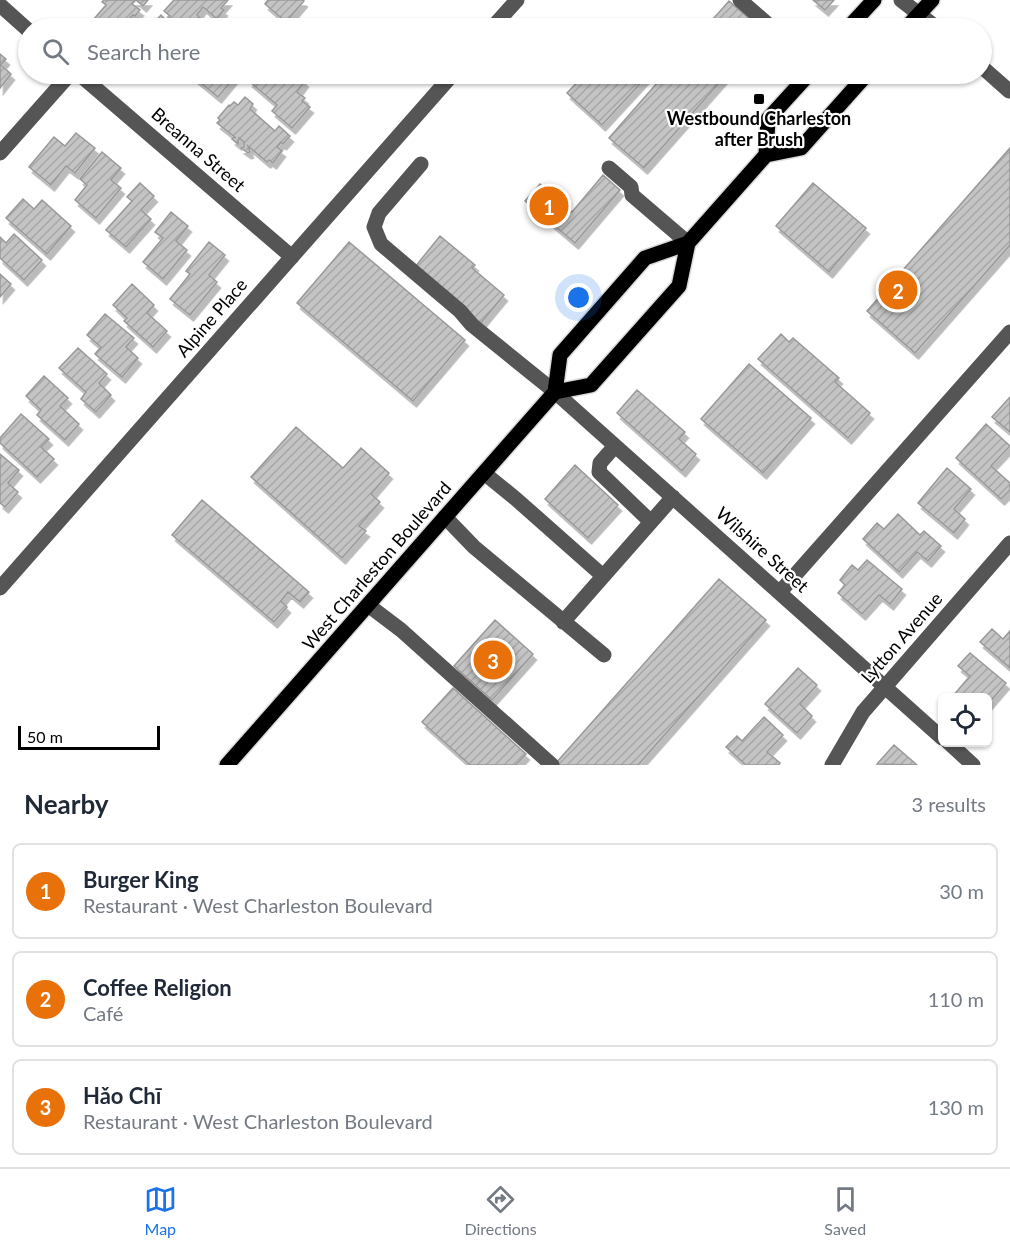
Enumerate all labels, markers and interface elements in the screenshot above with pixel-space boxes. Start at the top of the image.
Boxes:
search box [18,18,992,84]
icon: search [39,35,72,68]
text: Search here [87,38,200,65]
marker: Westbound Charleston after Brush [752,92,766,106]
street label: Breanna Street [147,103,250,196]
place label: Westbound Charleston after Brush [667,107,851,150]
pin: 1 [530,184,568,228]
pin: 2 [878,268,918,312]
street label: Alpine Place [171,274,251,361]
your location [564,283,593,312]
street label: West Charleston Boulevard [297,477,455,654]
street label: Wilshire Street [712,502,814,597]
street label: Lytton Avenue [856,588,947,687]
pin: 3 [474,638,512,682]
map controls [938,693,992,747]
button: locate [938,693,992,747]
scale bar [18,723,160,750]
text: 50 m [27,727,63,746]
text: Nearby [24,788,109,820]
text: 3 results [911,792,986,816]
text: Burger King [83,866,199,893]
text: 1 [40,879,51,903]
text: 30 m [939,879,984,903]
text: Restaurant · West Charleston Boulevard [83,893,433,917]
text: Coffee Religion [83,974,232,1001]
text: 2 [40,987,51,1011]
text: 110 m [928,987,984,1011]
text: Café [83,1001,123,1025]
text: Hǎo Chī [83,1082,161,1109]
text: 3 [40,1095,51,1119]
text: 130 m [928,1095,984,1119]
text: Restaurant · West Charleston Boulevard [83,1109,433,1133]
tab: Map [144,1183,177,1238]
tab: Directions [464,1183,537,1238]
tab: Saved [824,1183,866,1238]

